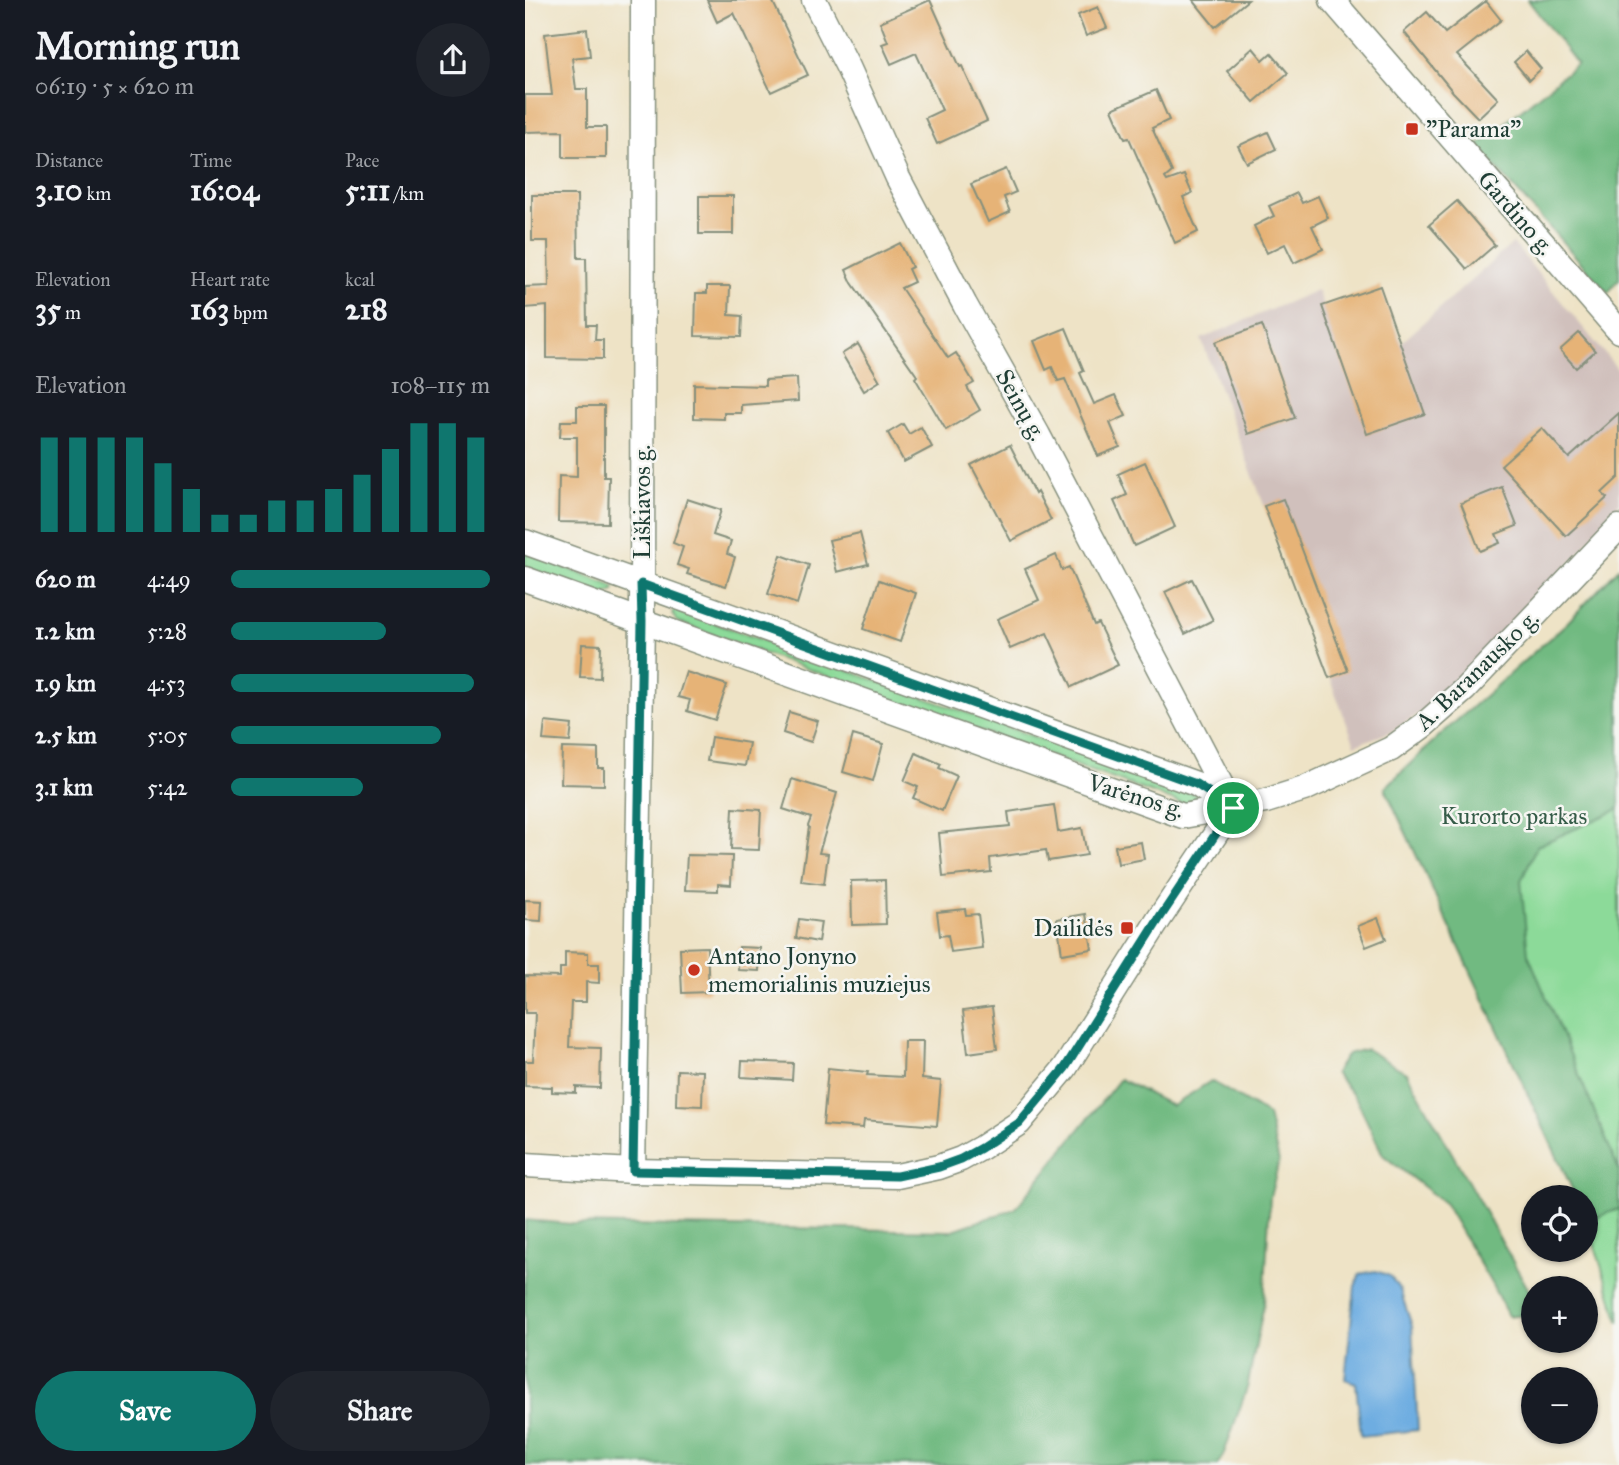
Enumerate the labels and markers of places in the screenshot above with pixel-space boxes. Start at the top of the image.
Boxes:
place label: "Parama" [1426,114,1521,144]
marker: "Parama" [1404,121,1420,137]
pin [1203,778,1263,838]
place label: Dailidės [1034,913,1113,943]
marker: Dailidės [1119,920,1135,936]
place label: Antano Jonyno memorialinis muziejus [707,941,930,999]
marker: Antano Jonyno memorialinis muziejus [686,962,702,978]

